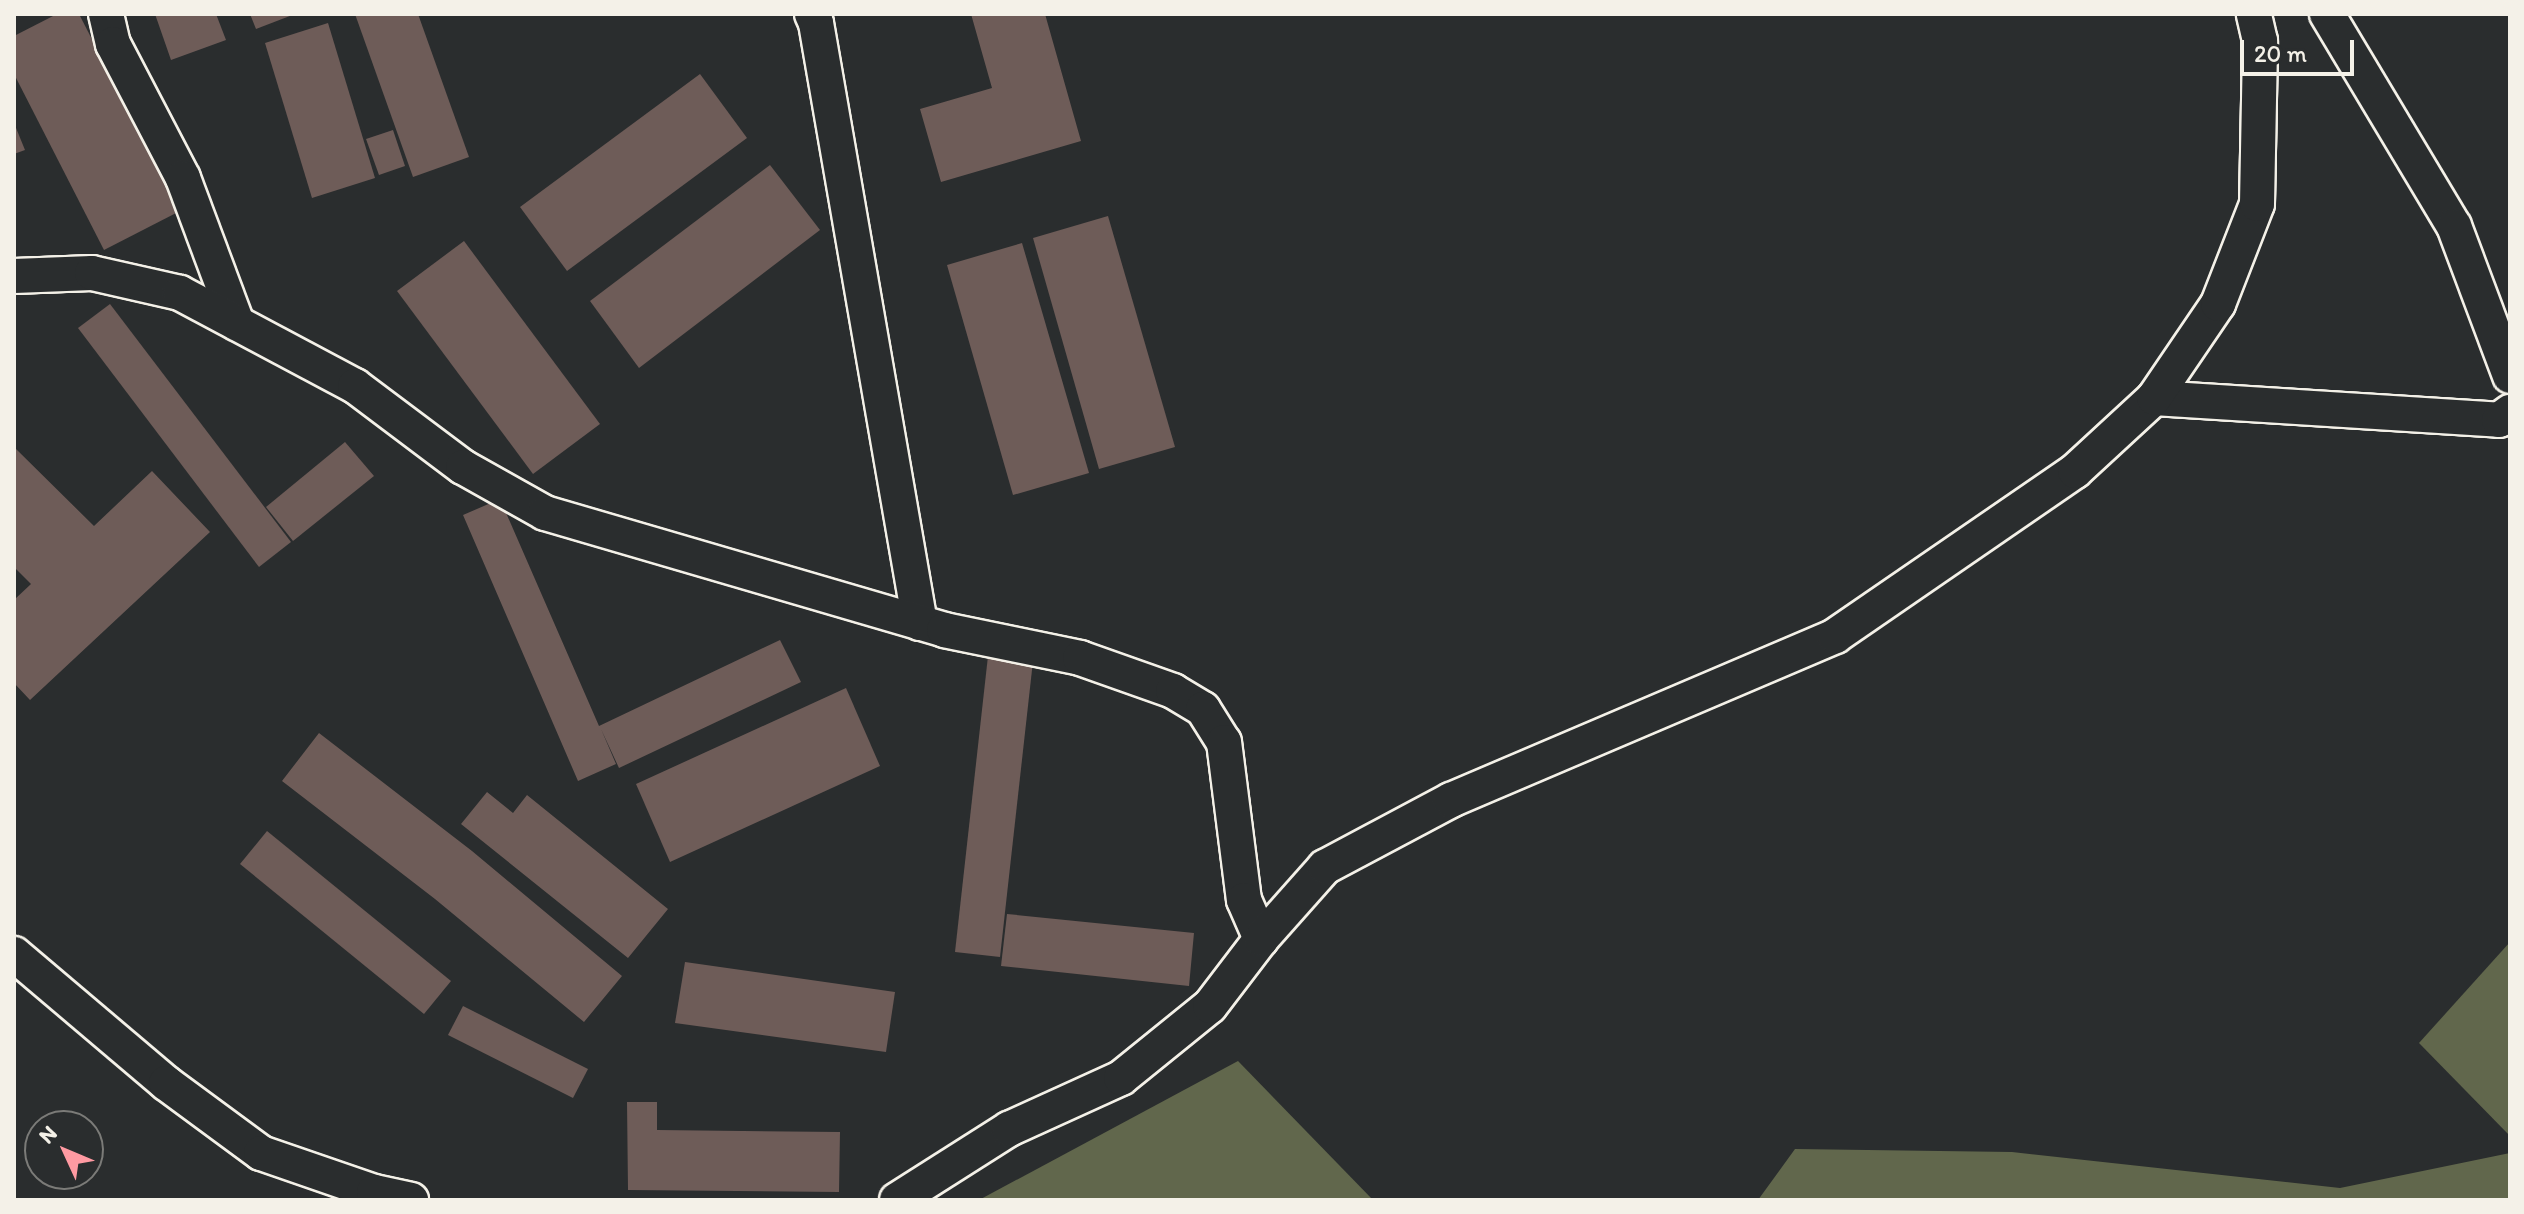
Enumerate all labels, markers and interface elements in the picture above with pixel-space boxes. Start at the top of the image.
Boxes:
scale bar [2244,24,2358,74]
text: 20 m [2254,39,2307,68]
north arrow [24,1110,104,1190]
text: N [33,1120,63,1149]

